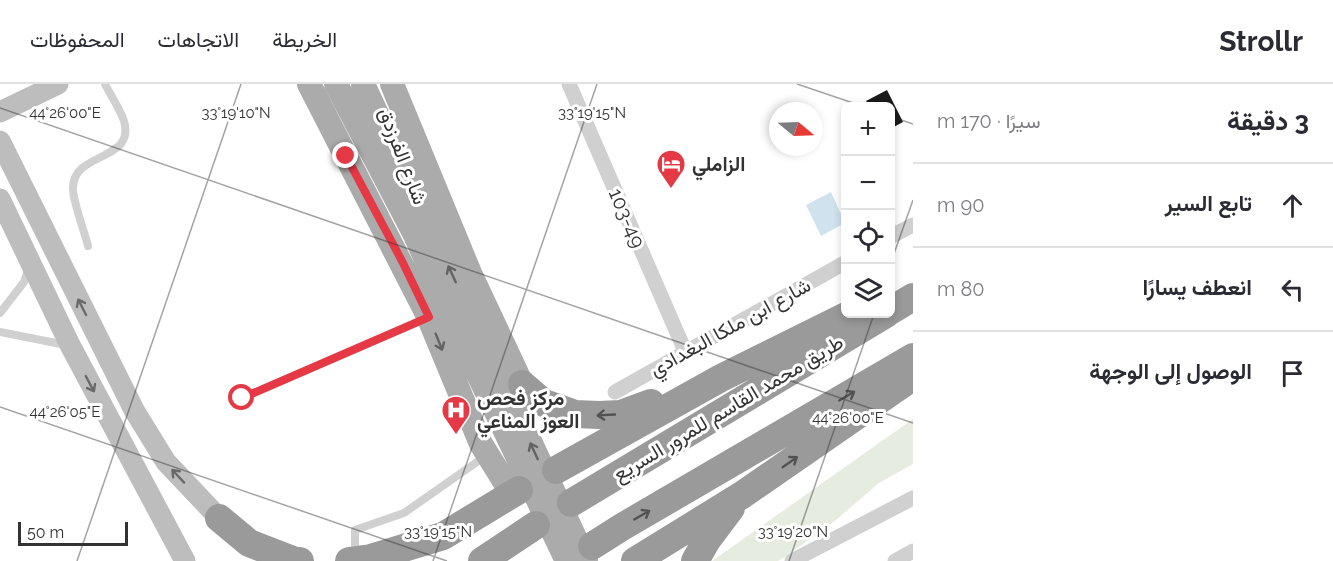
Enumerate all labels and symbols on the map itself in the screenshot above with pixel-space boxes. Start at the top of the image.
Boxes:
north arrow [769,102,823,156]
text: 44°26'00"E [29,104,101,122]
text: 33°19'10"N [202,104,270,122]
street label: شارع الفرزدق [372,104,432,209]
text: 33°19'15"N [558,104,626,122]
route end [332,142,358,168]
hotel icon: الزاملي [655,148,687,190]
place label: الزاملي [692,152,745,181]
street label: 103-49 [604,185,650,251]
one-way arrow [446,266,458,284]
street label: شارع ابن ملكا البغدادي [645,273,817,386]
one-way arrow [76,299,88,316]
street label: طريق محمد القاسم للمرور السريع [609,330,848,488]
one-way arrow [434,333,445,351]
one-way arrow [84,375,96,392]
route start [228,384,254,410]
place label: مركز فحص العوز المناعي [477,386,579,438]
one-way arrow [838,390,855,402]
hospital icon: مركز فحص العوز المناعي [440,394,472,436]
text: 44°26'05"E [30,403,100,421]
one-way arrow [596,409,616,420]
text: 44°26'00"E [812,409,884,427]
one-way arrow [528,443,539,461]
one-way arrow [781,456,797,468]
one-way arrow [172,469,186,484]
one-way arrow [633,509,650,521]
scale bar [18,519,128,546]
text: 33°19'15"N [404,523,472,541]
text: 33°19'20"N [758,523,828,541]

